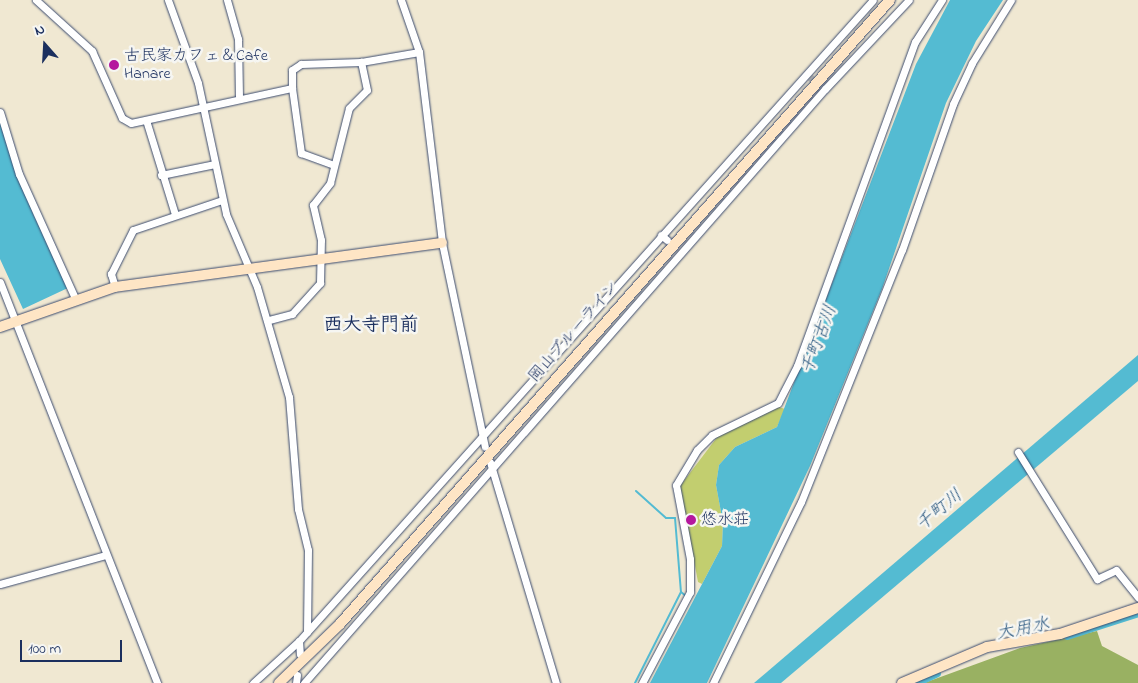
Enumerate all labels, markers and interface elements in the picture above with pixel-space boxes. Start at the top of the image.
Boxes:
text: N [32,19,48,42]
north arrow [20,20,70,70]
place label: 古民家カフェ＆Cafe Hanare [124,46,268,84]
marker: 古民家カフェ＆Cafe Hanare [108,59,120,71]
street label: 岡山ブルーライン [525,277,623,387]
water label: 千町古川 [798,302,842,378]
district label: 西大寺門前 [324,315,418,337]
water label: 千町川 [912,485,968,537]
place label: 悠水荘 [701,510,749,530]
marker: 悠水荘 [685,514,697,526]
water label: 大用水 [994,614,1052,646]
scale bar [22,630,125,662]
text: 100 m [28,638,61,660]

